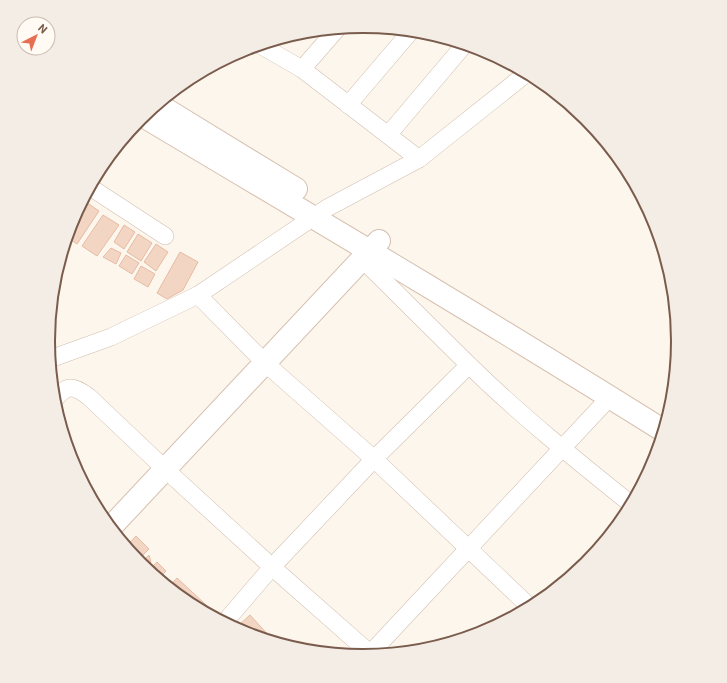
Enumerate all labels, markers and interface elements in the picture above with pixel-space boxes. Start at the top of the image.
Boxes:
north arrow [16,16,56,56]
text: N [35,22,50,37]

